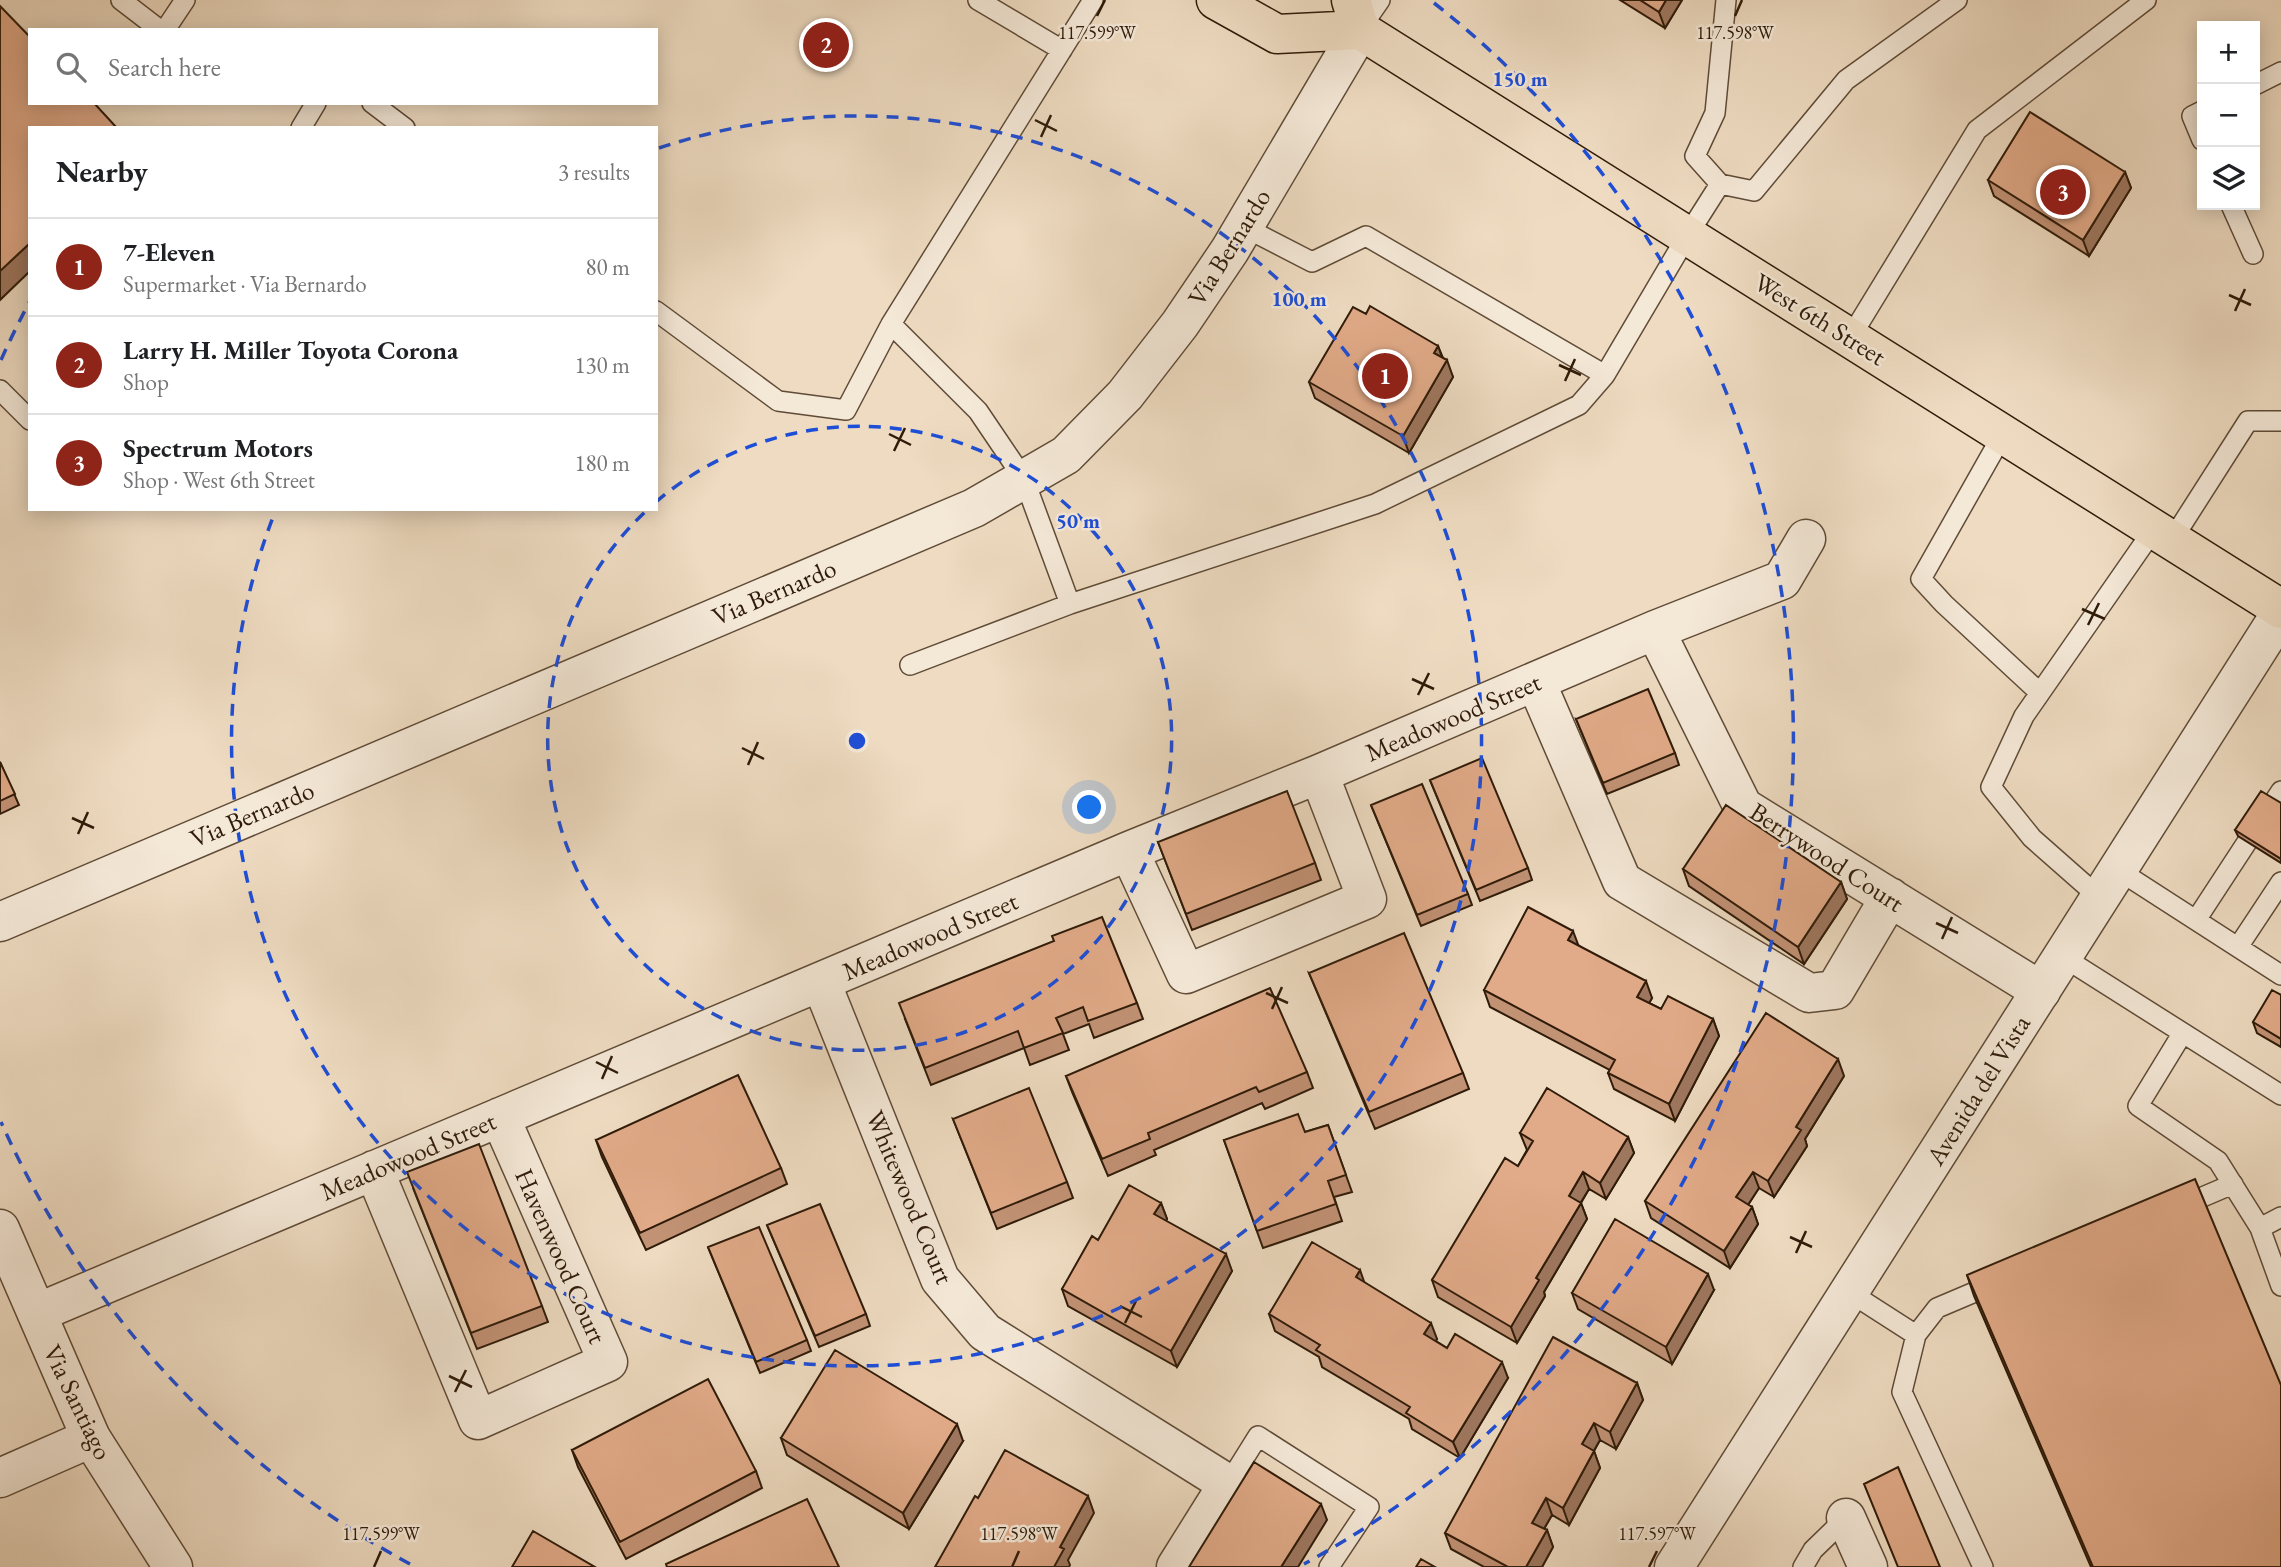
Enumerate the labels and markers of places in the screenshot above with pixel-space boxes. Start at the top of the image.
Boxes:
pin: 2 [803,19,849,71]
pin: 3 [2040,166,2086,218]
pin: 1 [1362,350,1408,402]
centre of rings [845,729,869,753]

